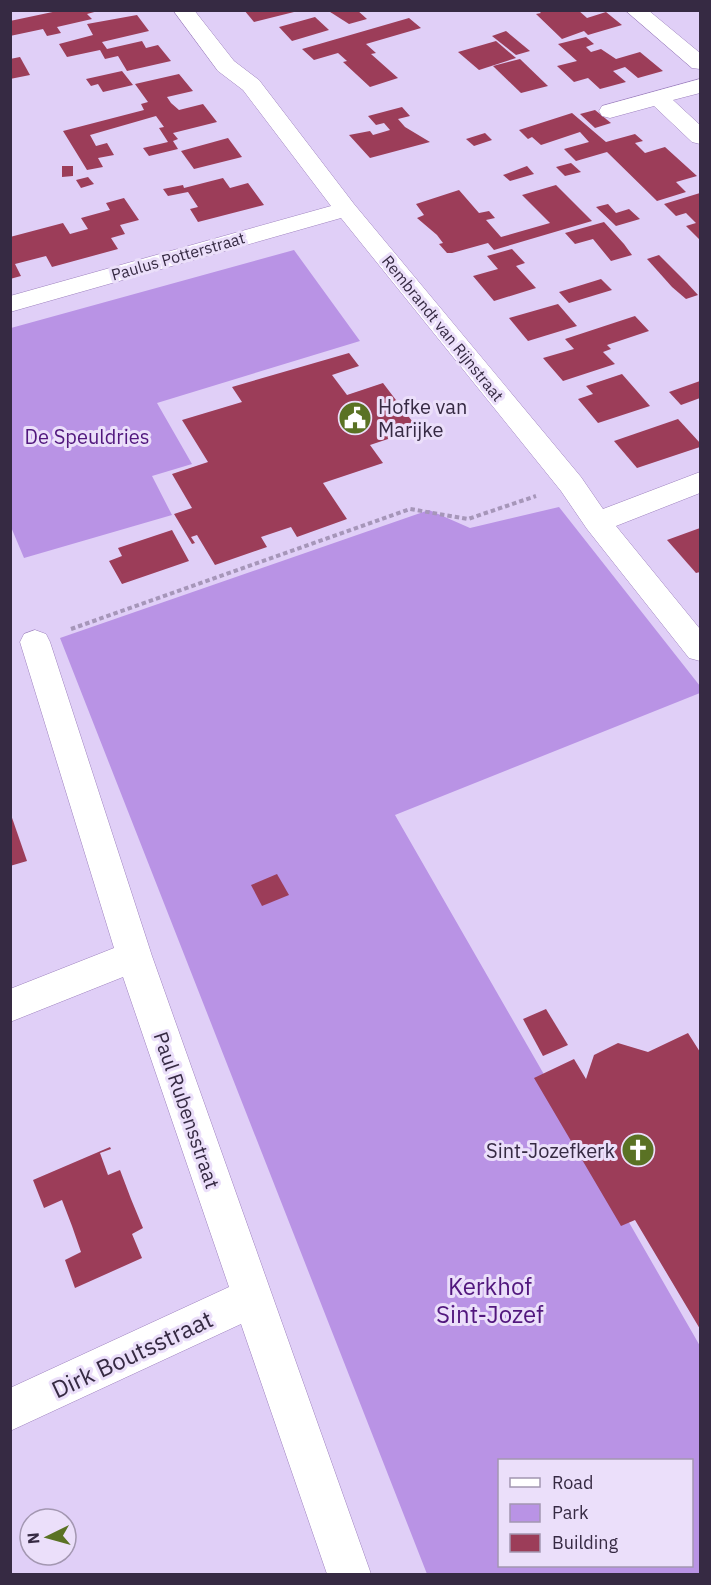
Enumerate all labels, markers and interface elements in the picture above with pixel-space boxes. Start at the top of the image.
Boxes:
street label: Paulus Potterstraat [109,227,247,285]
street label: Rembrandt van Rijnstraat [378,251,508,405]
place label: Hofke van Marijke [378,393,467,443]
public building icon: Hofke van Marijke [337,400,373,436]
park label: De Speuldries [25,423,149,450]
street label: Paul Rubensstraat [148,1028,226,1192]
church icon: Sint-Jozefkerk [620,1132,656,1168]
place label: Sint-Jozefkerk [486,1137,615,1164]
park label: Kerkhof Sint-Jozef [436,1270,544,1330]
street label: Dirk Boutsstraat [46,1303,218,1405]
legend [498,1459,693,1567]
text: Road [552,1471,593,1494]
text: Park [552,1501,589,1524]
north arrow [18,1507,78,1567]
text: Building [552,1531,619,1554]
text: N [23,1532,44,1545]

